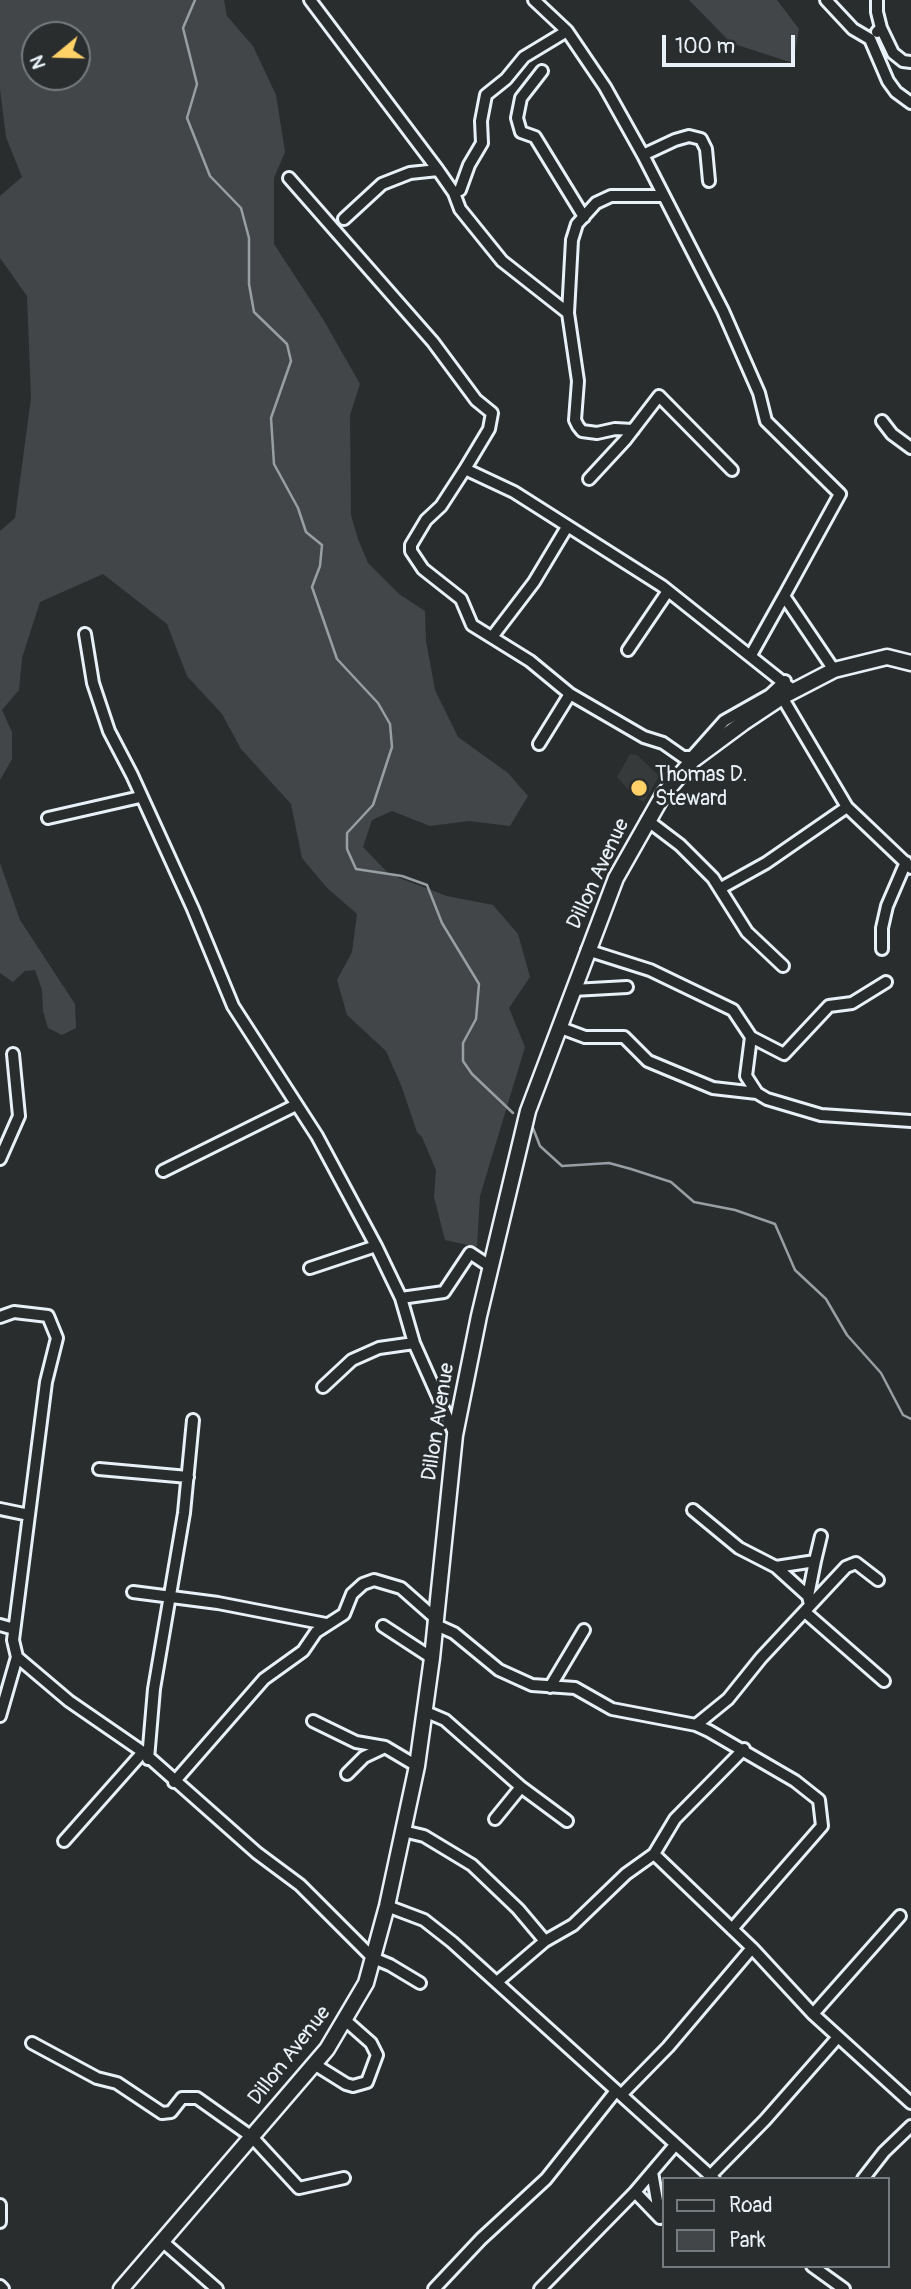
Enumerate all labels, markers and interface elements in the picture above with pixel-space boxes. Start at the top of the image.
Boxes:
north arrow [21,21,91,91]
scale bar [666,21,799,65]
text: 100 m [675,33,735,60]
text: N [25,52,51,72]
place label: Thomas D. Steward [655,763,747,813]
marker: Thomas D. Steward [629,778,649,798]
street label: Dillon Avenue [562,815,636,933]
street label: Dillon Avenue [417,1361,461,1483]
street label: Dillon Avenue [243,2001,337,2111]
legend [662,2177,890,2268]
text: Road [729,2192,773,2219]
text: Park [729,2227,766,2254]

